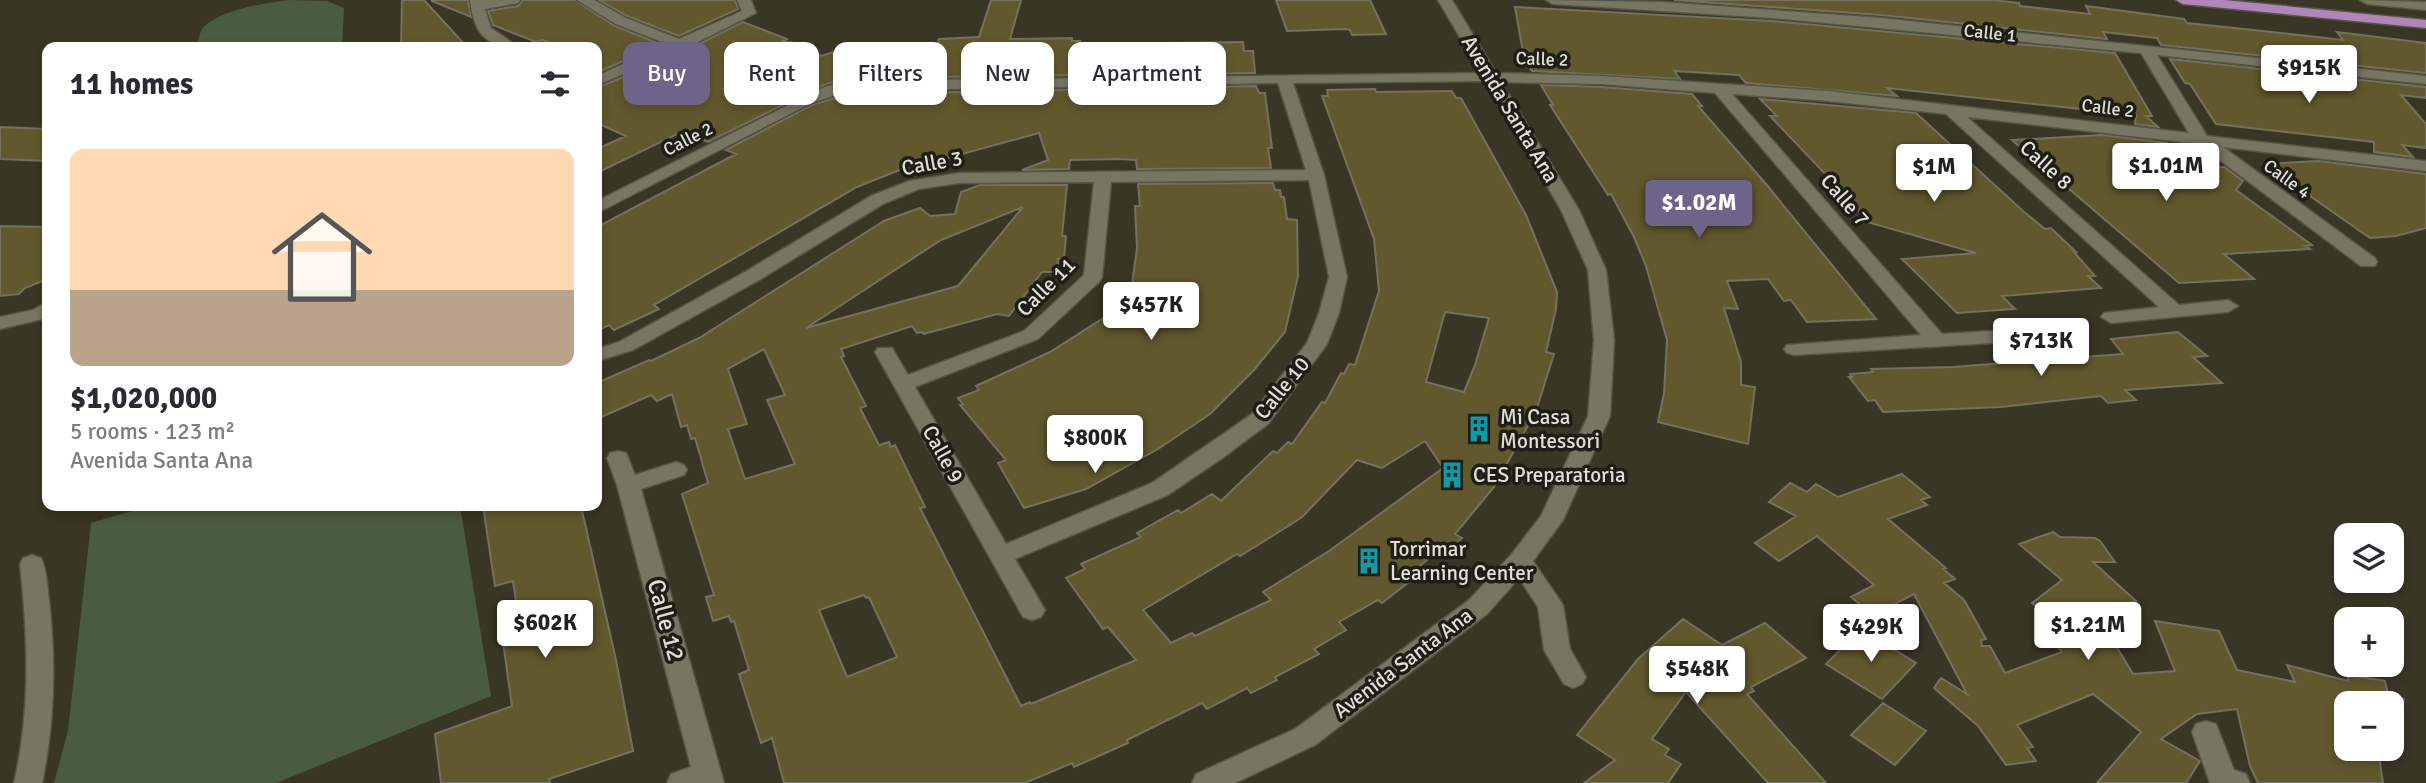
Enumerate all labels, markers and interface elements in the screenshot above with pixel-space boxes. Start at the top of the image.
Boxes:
street label: Calle 1 [1963,19,2017,47]
street label: Avenida Santa Ana [1456,31,1564,187]
chip: Buy [623,42,710,105]
chip: Rent [724,42,819,105]
chip: Filters [833,42,947,105]
chip: New [961,42,1054,105]
chip: Apartment [1068,42,1226,105]
pin: $915K [2260,46,2358,105]
street label: Calle 2 [1515,47,1569,71]
text: $915K [2277,53,2341,82]
icon: filters [536,65,574,103]
text: 11 homes [70,66,193,103]
street label: Calle 2 [2080,94,2136,122]
street label: Calle 2 [659,117,717,161]
street label: Calle 8 [2014,135,2078,195]
pin: $1M [1900,144,1968,204]
pin: $1.01M [2109,144,2223,203]
street label: Calle 3 [899,145,965,181]
text: $1.01M [2128,151,2204,180]
text: $1M [1912,152,1956,181]
street label: Calle 4 [2259,155,2315,204]
street label: Calle 7 [1815,168,1875,232]
pin: $1.02M [1642,180,1756,240]
text: $1.02M [1661,188,1737,217]
icon: home [259,194,385,320]
street label: Calle 11 [1011,252,1081,322]
pin: $457K [1102,282,1200,342]
text: $457K [1119,290,1183,319]
pin: $713K [1992,318,2090,378]
text: $713K [2009,326,2073,355]
street label: Calle 10 [1249,351,1315,425]
text: $1,020,000 [70,380,217,417]
place label: Mi Casa Montessori [1500,404,1600,454]
building icon: Mi Casa Montessori [1464,414,1494,444]
pin: $800K [1046,416,1144,475]
text: 5 rooms · 123 m² [70,417,235,446]
street label: Calle 9 [917,421,969,487]
text: $800K [1063,423,1127,452]
text: Avenida Santa Ana [70,446,253,475]
building icon: CES Preparatoria [1437,460,1467,490]
place label: CES Preparatoria [1473,462,1626,488]
map controls [2334,523,2404,761]
button: layers [2334,523,2404,593]
place label: Torrimar Learning Center [1390,536,1534,586]
building icon: Torrimar Learning Center [1354,546,1384,576]
street label: Calle 12 [641,576,691,664]
pin: $602K [496,600,594,660]
street label: Avenida Santa Ana [1328,602,1478,724]
pin: $1.21M [2031,602,2145,662]
pin: $429K [1822,604,1920,664]
button: + [2334,607,2404,677]
text: $602K [513,608,577,637]
text: $1.21M [2050,610,2126,639]
text: $429K [1839,612,1903,641]
pin: $548K [1648,646,1746,706]
text: $548K [1665,654,1729,683]
button: − [2334,691,2404,761]

